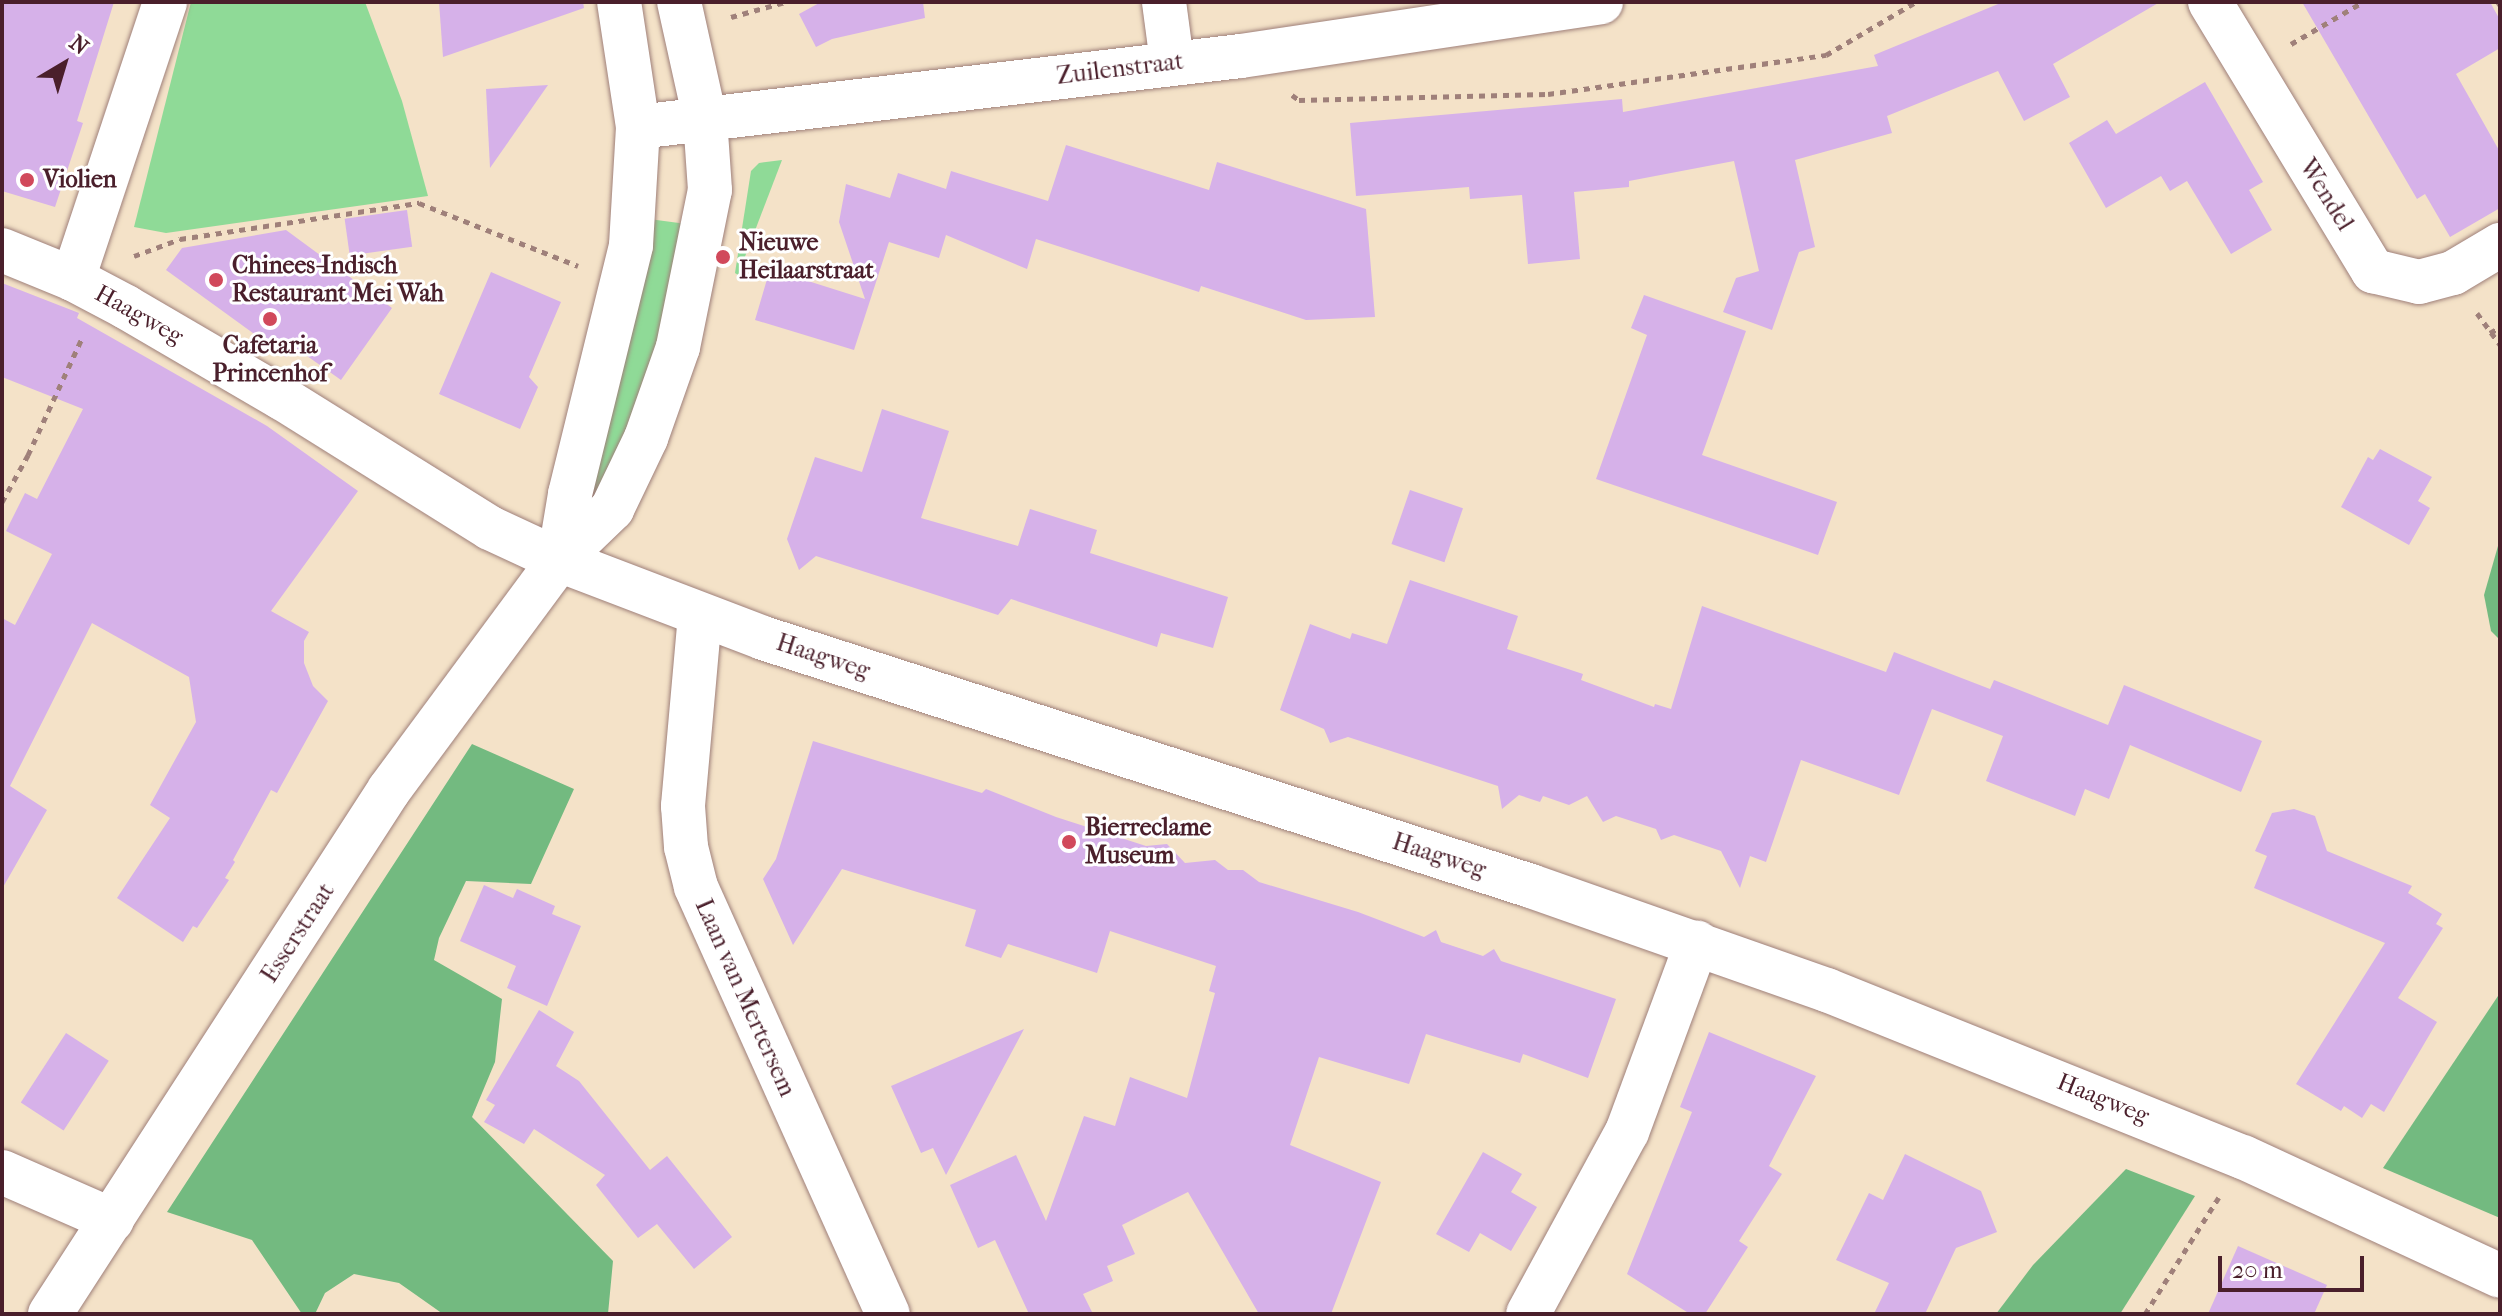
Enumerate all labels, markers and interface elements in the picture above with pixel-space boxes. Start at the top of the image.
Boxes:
north arrow [24,24,104,104]
text: N [64,30,93,60]
street label: Zuilenstraat [1055,47,1185,91]
street label: Wendel [2293,154,2359,236]
place label: Violien [43,166,117,194]
marker: Violien [18,171,36,189]
place label: Nieuwe Heilaarstraat [739,229,874,285]
marker: Nieuwe Heilaarstraat [714,248,732,266]
place label: Chinees-Indisch Restaurant Mei Wah [232,252,444,308]
marker: Chinees-Indisch Restaurant Mei Wah [207,271,225,289]
street label: Haagweg [90,279,188,351]
marker: Cafetaria Princenhof [261,310,279,328]
place label: Cafetaria Princenhof [212,332,328,388]
street label: Haagweg [773,628,873,686]
place label: Bierreclame Museum [1085,814,1211,870]
street label: Haagweg [1389,827,1489,885]
marker: Bierreclame Museum [1060,833,1078,851]
street label: Esserstraat [255,878,341,988]
street label: Laan van Mertersem [689,895,801,1101]
street label: Haagweg [2053,1068,2153,1130]
scale bar [2222,1240,2368,1290]
text: 20 m [2232,1256,2283,1284]

